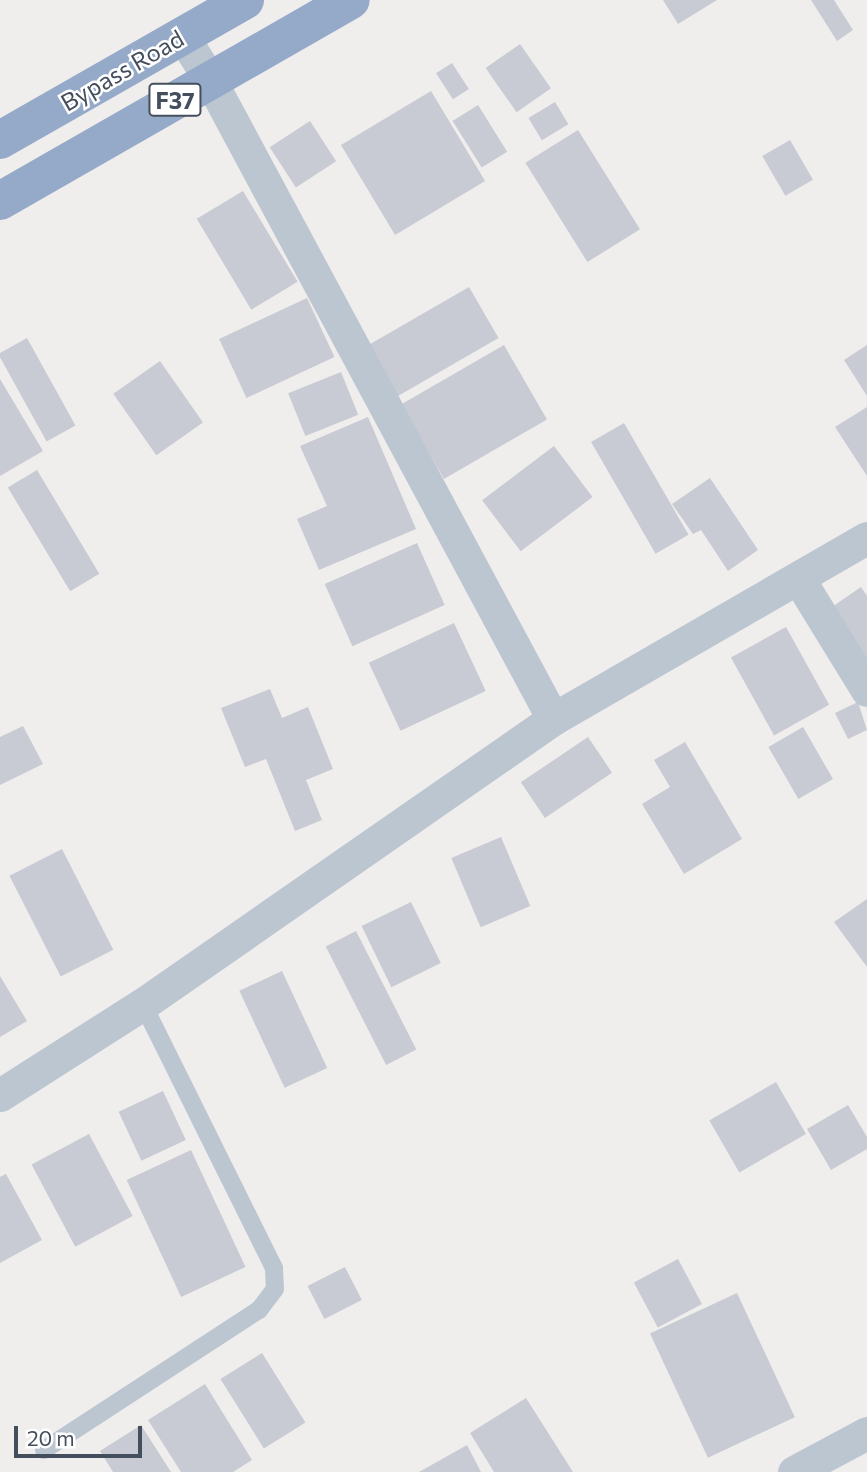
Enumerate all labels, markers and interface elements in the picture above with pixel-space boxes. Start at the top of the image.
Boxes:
street label: Bypass Road [55,23,189,117]
road number: F37 [147,80,203,120]
scale bar [18,1412,145,1456]
text: 20 m [27,1425,75,1450]

